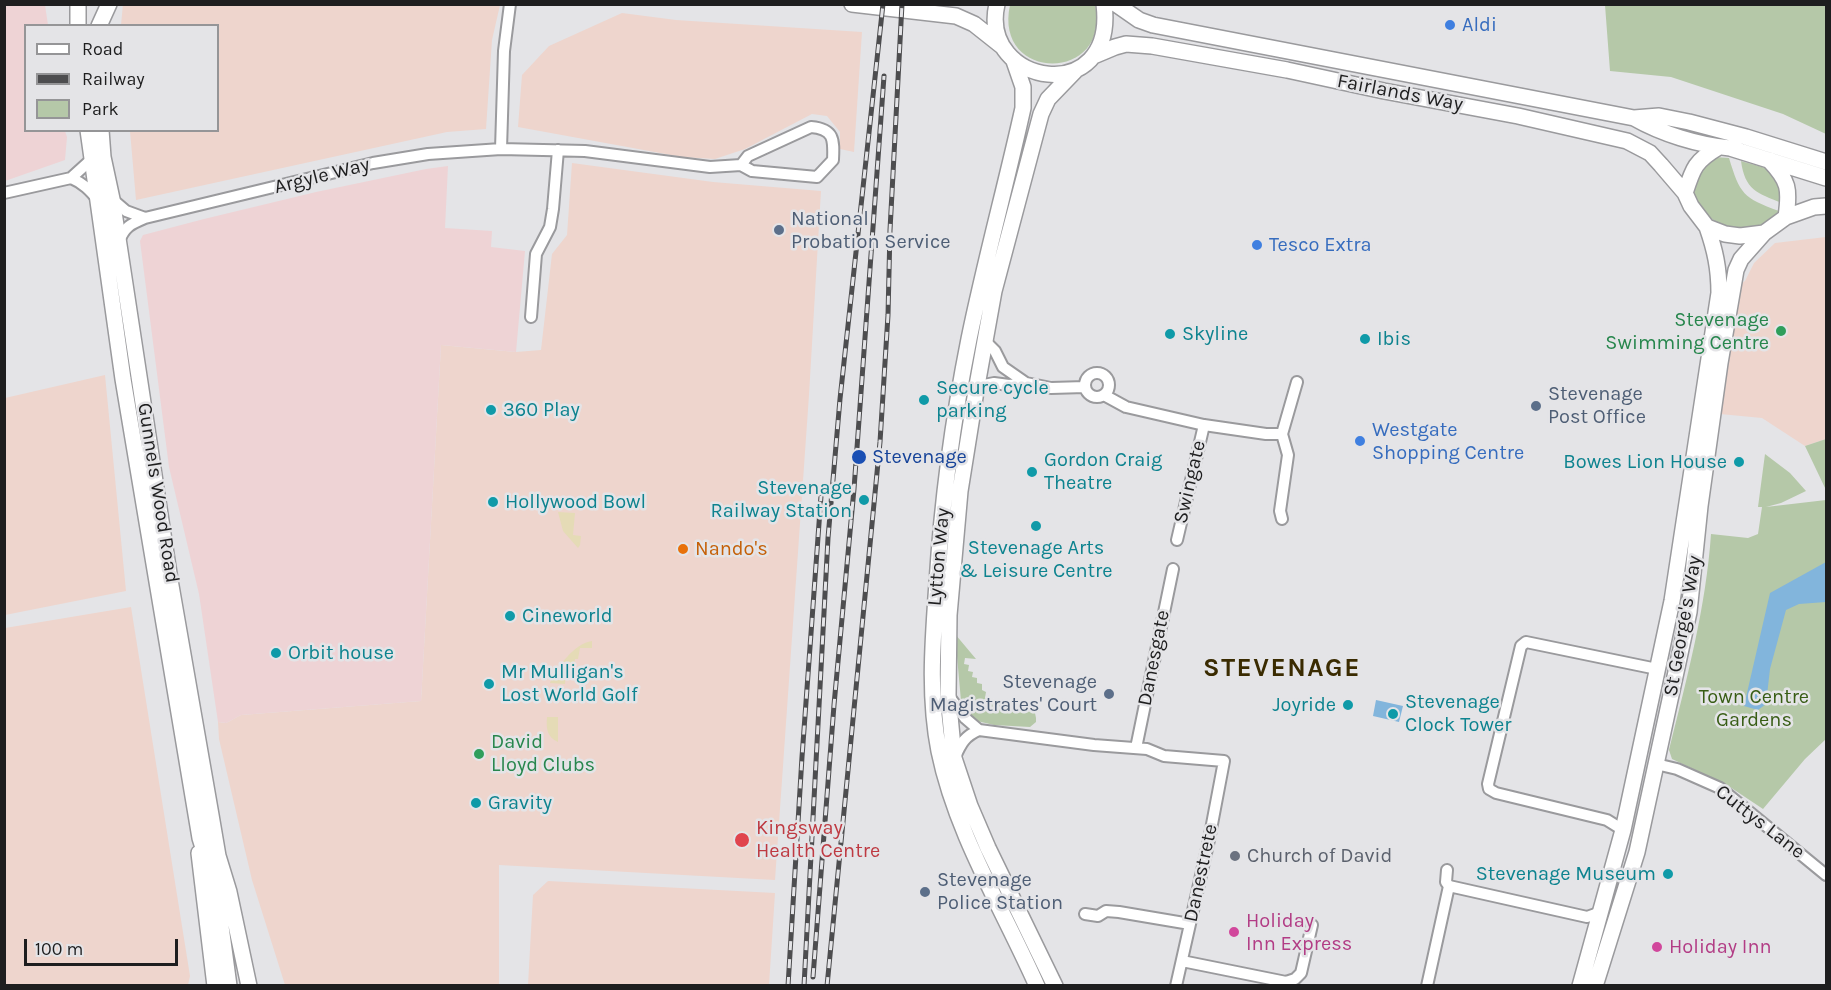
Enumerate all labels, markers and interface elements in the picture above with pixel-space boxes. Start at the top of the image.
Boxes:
place label: Aldi [1462,13,1497,37]
marker: Aldi [1443,18,1457,32]
legend [24,24,219,132]
text: Road [82,38,123,60]
text: Railway [82,68,145,90]
street label: Fairlands Way [1335,69,1465,117]
text: Park [82,98,119,120]
street label: Argyle Way [272,153,372,199]
place label: National Probation Service [791,207,951,254]
marker: National Probation Service [772,223,786,237]
place label: Tesco Extra [1269,233,1372,257]
marker: Tesco Extra [1250,238,1264,252]
place label: Stevenage Swimming Centre [1605,308,1769,355]
place label: Skyline [1182,322,1248,346]
marker: Stevenage Swimming Centre [1774,324,1788,338]
marker: Skyline [1163,327,1177,341]
place label: Ibis [1377,327,1411,351]
marker: Ibis [1358,332,1372,346]
place label: Secure cycle parking [936,376,1049,423]
place label: Stevenage Post Office [1548,382,1646,429]
marker: Secure cycle parking [917,393,931,407]
place label: 360 Play [503,398,580,422]
marker: Stevenage Post Office [1529,399,1543,413]
street label: Gunnels Wood Road [132,401,184,585]
marker: 360 Play [484,403,498,417]
place label: Westgate Shopping Centre [1372,418,1524,465]
marker: Westgate Shopping Centre [1353,434,1367,448]
street label: Swingate [1169,438,1211,526]
place label: Stevenage [872,445,967,469]
marker: Stevenage [850,448,868,466]
place label: Gordon Craig Theatre [1044,448,1162,495]
place label: Bowes Lion House [1563,450,1727,474]
marker: Bowes Lion House [1732,455,1746,469]
marker: Gordon Craig Theatre [1025,465,1039,479]
place label: Stevenage Railway Station [711,476,852,523]
place label: Hollywood Bowl [505,490,646,514]
marker: Stevenage Railway Station [857,493,871,507]
marker: Hollywood Bowl [486,495,500,509]
street label: Lytton Way [923,507,955,607]
marker: Stevenage Arts & Leisure Centre [1029,519,1043,533]
place label: Stevenage Arts & Leisure Centre [959,536,1113,583]
place label: Nando's [695,537,768,561]
marker: Nando's [676,542,690,556]
street label: St George's Way [1659,554,1707,698]
place label: Cineworld [522,604,613,628]
street label: Danesgate [1133,608,1175,708]
marker: Cineworld [503,609,517,623]
place label: Orbit house [288,641,394,665]
marker: Orbit house [269,646,283,660]
district label: STEVENAGE [1203,653,1361,685]
place label: Mr Mulligan's Lost World Golf [501,660,638,707]
place label: Stevenage Magistrates' Court [930,670,1097,717]
marker: Mr Mulligan's Lost World Golf [482,677,496,691]
park label: Town Centre Gardens [1699,685,1809,732]
marker: Stevenage Magistrates' Court [1102,687,1116,701]
place label: Stevenage Clock Tower [1405,690,1511,737]
place label: Joyride [1272,693,1336,717]
marker: Joyride [1341,698,1355,712]
marker: Stevenage Clock Tower [1386,707,1400,721]
place label: David Lloyd Clubs [491,730,595,777]
marker: David Lloyd Clubs [472,747,486,761]
street label: Cuttys Lane [1711,780,1809,864]
place label: Gravity [488,791,552,815]
marker: Gravity [469,796,483,810]
place label: Kingsway Health Centre [756,816,880,863]
street label: Danestrete [1179,822,1223,924]
marker: Kingsway Health Centre [733,831,751,849]
place label: Church of David [1247,844,1392,868]
marker: Church of David [1228,849,1242,863]
place label: Stevenage Museum [1476,862,1656,886]
marker: Stevenage Museum [1661,867,1675,881]
place label: Stevenage Police Station [937,868,1063,915]
marker: Stevenage Police Station [918,885,932,899]
place label: Holiday Inn Express [1246,909,1352,956]
marker: Holiday Inn Express [1227,925,1241,939]
scale bar [27,927,182,965]
place label: Holiday Inn [1669,935,1772,959]
text: 100 m [35,938,83,960]
marker: Holiday Inn [1650,940,1664,954]

